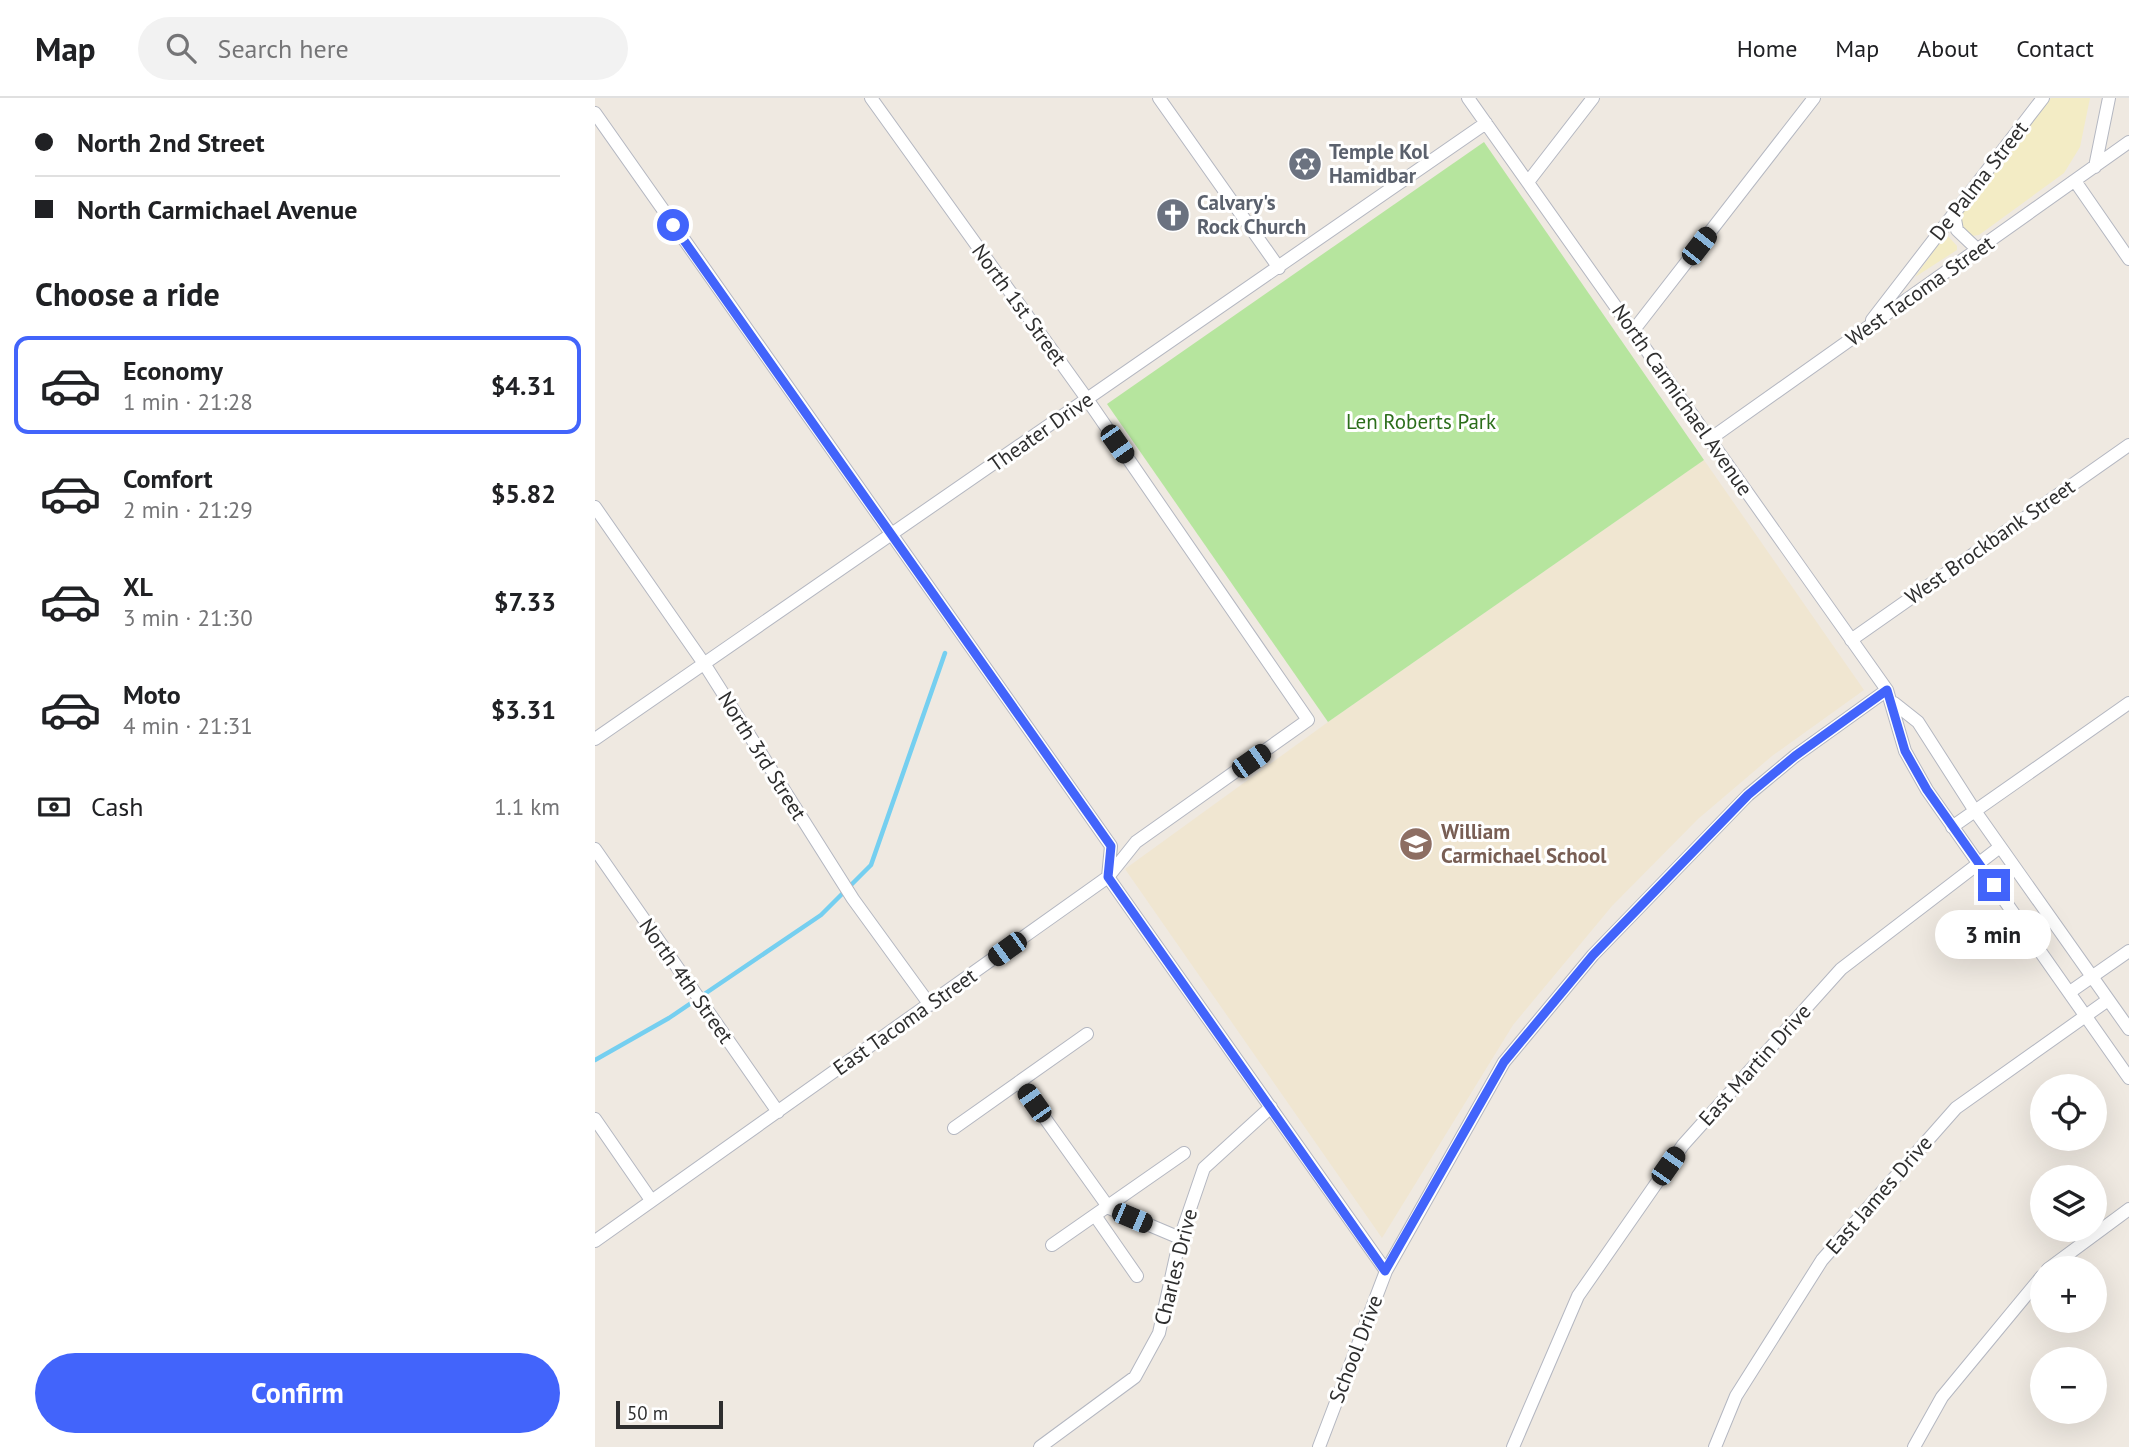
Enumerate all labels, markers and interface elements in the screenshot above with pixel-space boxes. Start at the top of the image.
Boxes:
search box [138,17,628,80]
text: Map [35,27,96,70]
icon: search [162,29,200,67]
text: Search here [218,32,349,65]
text: Home [1737,33,1797,64]
text: Map [1835,33,1879,64]
text: About [1917,33,1978,64]
text: Contact [2016,33,2094,64]
street label: De Palma Street [1924,116,2034,246]
text: North 2nd Street [77,126,265,159]
place label: Temple Kol Hamidbar [1329,138,1430,189]
synagogue icon: Temple Kol Hamidbar [1286,145,1324,183]
place label: Calvary's Rock Church [1197,189,1306,240]
text: North Carmichael Avenue [77,193,357,226]
church icon: Calvary's Rock Church [1154,196,1192,234]
route start [657,209,689,241]
car [1678,223,1721,269]
street label: West Tacoma Street [1840,229,1999,352]
street label: North 1st Street [966,239,1073,371]
text: Choose a ride [35,273,220,315]
street label: North Carmichael Avenue [1606,299,1759,501]
icon: car [39,354,102,417]
text: Economy [123,354,223,387]
text: $4.31 [491,369,556,402]
street label: Theater Drive [983,386,1098,478]
text: 1 min · 21:28 [123,387,253,416]
park label: Len Roberts Park [1346,408,1496,435]
car [1097,421,1138,467]
icon: car [39,462,102,525]
text: Comfort [123,462,213,495]
street label: West Brockbank Street [1900,473,2080,610]
text: $5.82 [491,477,556,510]
text: 2 min · 21:29 [123,495,253,524]
icon: car [39,570,102,633]
text: XL [123,570,153,603]
text: $7.33 [494,585,556,618]
text: 3 min · 21:30 [123,603,253,632]
icon: car [39,678,102,741]
text: Moto [123,678,181,711]
street label: North 3rd Street [712,686,813,825]
text: $3.31 [491,693,556,726]
text: 4 min · 21:31 [123,711,253,740]
car [1228,740,1275,782]
icon: cash [35,788,73,826]
text: Cash [91,790,143,823]
text: 1.1 km [494,792,560,821]
place label: William Carmichael School [1441,818,1607,869]
school or university icon: William Carmichael School [1397,825,1435,863]
route end [1978,869,2010,901]
callout: 3 min [1936,910,2052,958]
street label: North 4th Street [633,913,740,1049]
text: 3 min [1965,920,2021,949]
car [984,928,1031,970]
street label: East Tacoma Street [828,962,982,1081]
street label: East Martin Drive [1693,998,1816,1131]
map controls [2030,1074,2107,1424]
button: locate [2030,1074,2107,1151]
car [1014,1080,1055,1126]
street label: East James Drive [1820,1130,1938,1260]
car [1648,1143,1689,1189]
button: layers [2030,1165,2107,1242]
car [1109,1200,1156,1236]
street label: Charles Drive [1148,1206,1203,1328]
button: + [2030,1256,2107,1333]
street label: School Drive [1323,1291,1388,1407]
button: − [2030,1347,2107,1424]
button: Confirm [35,1353,560,1433]
scale bar [616,1398,723,1430]
text: 50 m [627,1401,668,1425]

